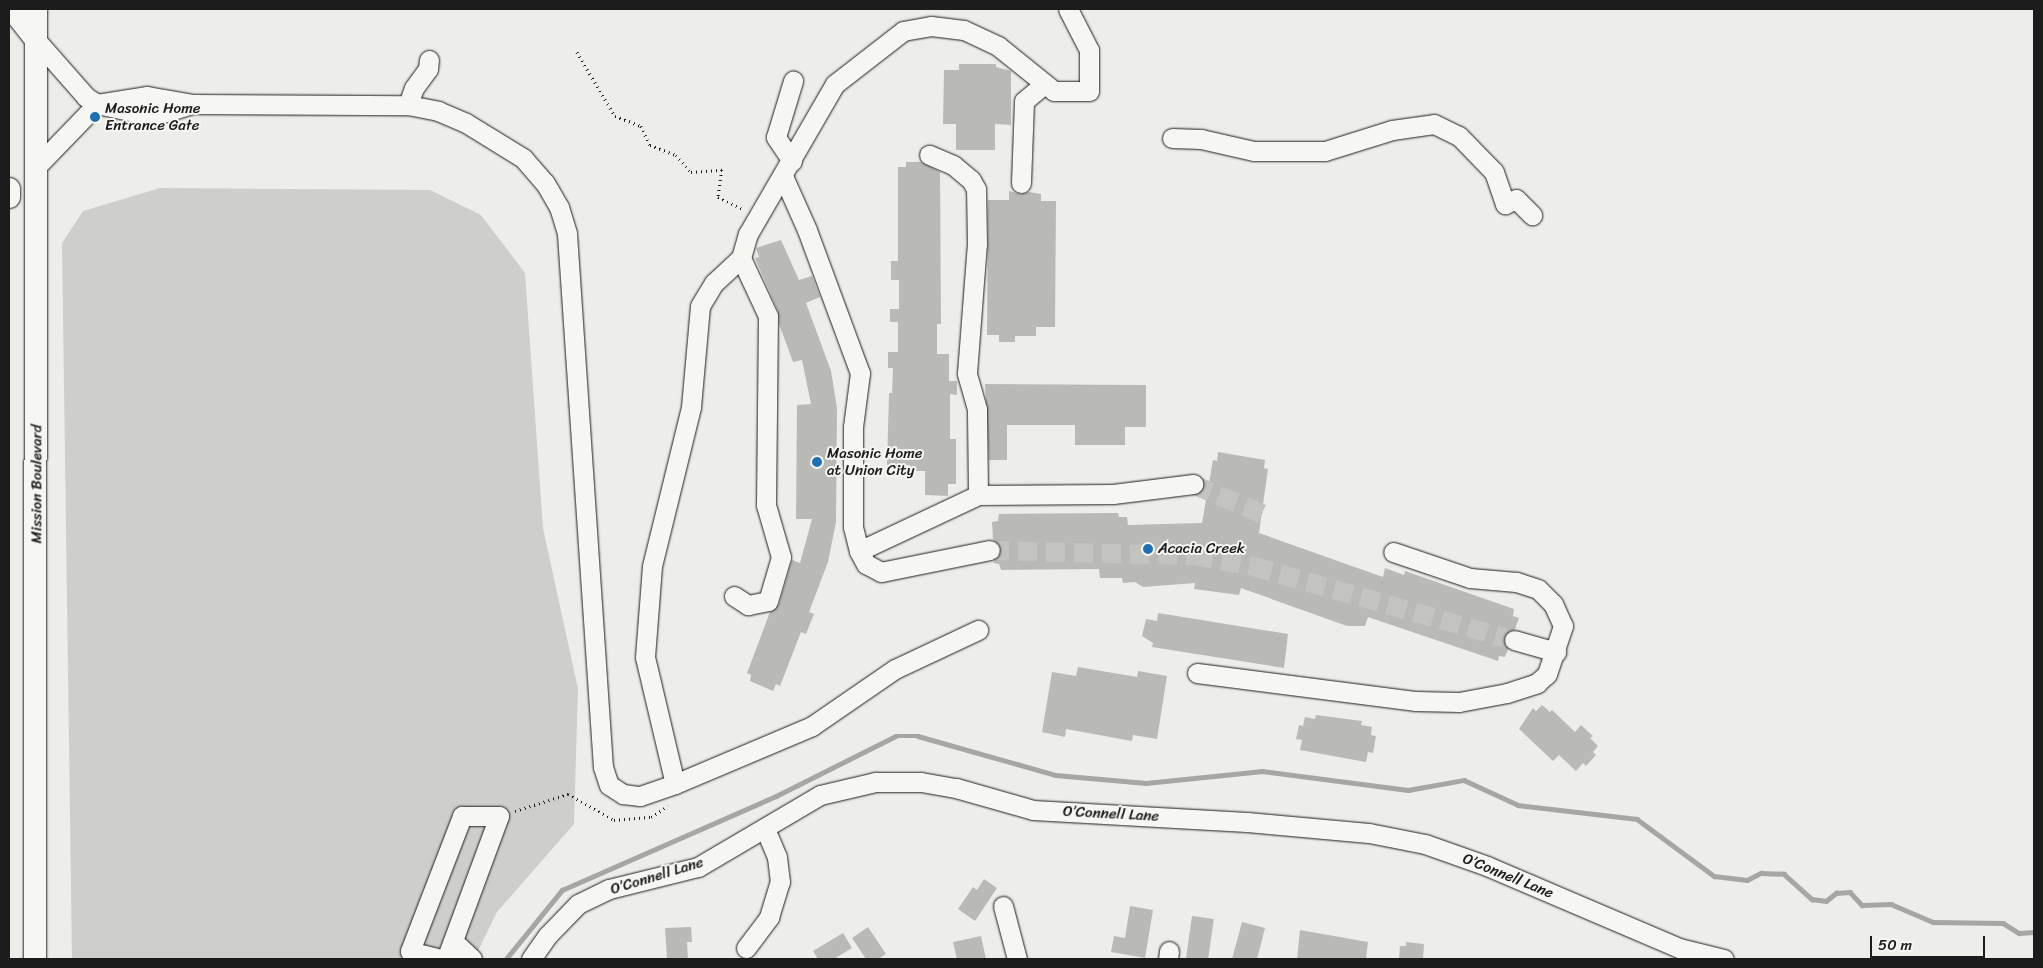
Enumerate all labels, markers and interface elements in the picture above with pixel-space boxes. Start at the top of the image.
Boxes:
place label: Masonic Home Entrance Gate [105,99,200,134]
marker: Masonic Home Entrance Gate [89,111,101,123]
street label: Mission Boulevard [28,425,46,543]
place label: Masonic Home at Union City [827,444,922,479]
marker: Masonic Home at Union City [811,456,823,468]
place label: Acacia Creek [1158,540,1245,558]
marker: Acacia Creek [1142,543,1154,555]
street label: O’Connell Lane [1062,802,1160,826]
street label: O’Connell Lane [1460,850,1556,902]
street label: O’Connell Lane [608,853,706,899]
scale bar [1873,926,1988,958]
text: 50 m [1878,932,1912,958]

